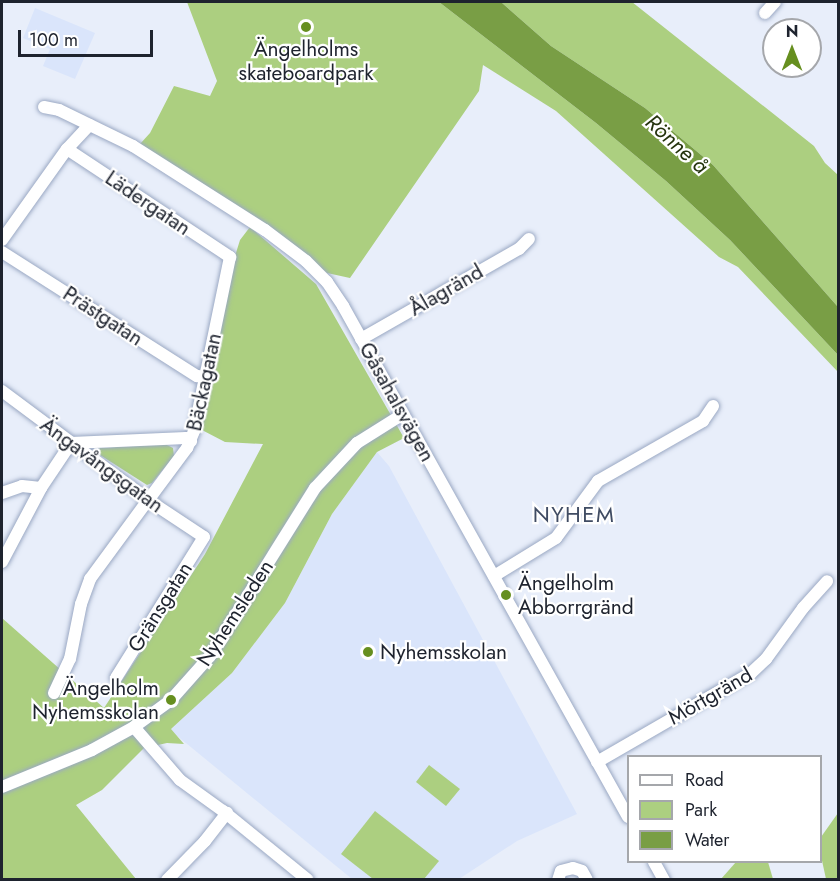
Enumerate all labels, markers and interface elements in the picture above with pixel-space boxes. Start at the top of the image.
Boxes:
scale bar [21,18,156,56]
north arrow [762,18,822,78]
marker: Ängelholms skateboardpark [299,20,313,34]
text: N [786,20,798,43]
text: 100 m [29,27,78,53]
place label: Ängelholms skateboardpark [239,36,373,86]
water label: Rönne å [640,109,714,179]
street label: Lädergatan [101,165,195,241]
street label: Ålagränd [405,259,487,321]
street label: Prästgatan [58,281,148,351]
street label: Bäckagatan [181,331,227,433]
street label: Gåsahalsvägen [354,338,440,466]
street label: Ängavångsgatan [36,412,168,518]
district label: NYHEM [533,502,615,528]
street label: Nyhemsleden [191,555,279,671]
street label: Gränsgatan [122,557,198,657]
place label: Ängelholm Abborrgränd [518,570,634,620]
marker: Ängelholm Abborrgränd [499,588,513,602]
place label: Nyhemsskolan [380,639,507,665]
marker: Nyhemsskolan [361,645,375,659]
street label: Mörtgränd [663,662,757,730]
place label: Ängelholm Nyhemsskolan [32,675,159,725]
marker: Ängelholm Nyhemsskolan [164,693,178,707]
legend [627,755,822,863]
text: Road [685,767,724,793]
text: Park [685,797,717,823]
text: Water [685,827,729,853]

